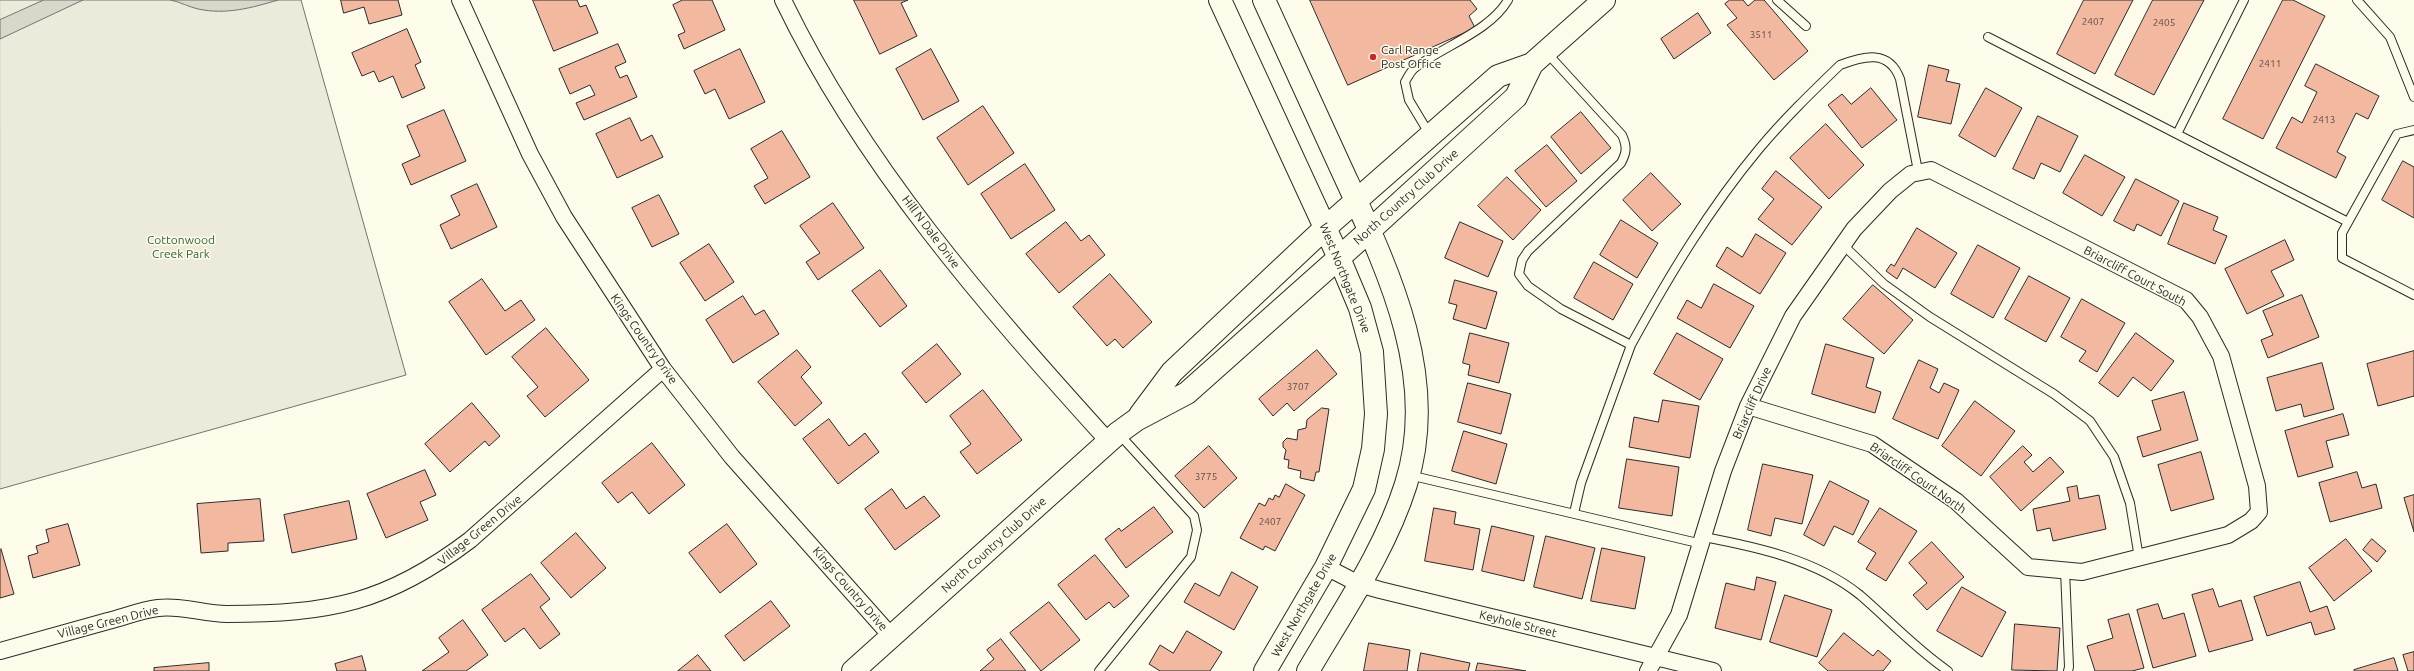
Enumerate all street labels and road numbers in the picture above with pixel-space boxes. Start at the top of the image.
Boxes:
street label: North Country Club Drive [1351,146,1461,248]
street label: Hill N Dale Drive [899,193,963,271]
street label: West Northgate Drive [1316,221,1374,335]
street label: Briarcliff Court South [2081,243,2189,309]
street label: Kings Country Drive [608,291,680,387]
street label: Briarcliff Drive [1730,365,1774,441]
street label: Briarcliff Court North [1867,439,1969,517]
street label: Village Green Drive [435,492,525,568]
street label: North Country Club Drive [939,494,1049,596]
street label: Kings Country Drive [810,544,890,634]
street label: West Northgate Drive [1268,551,1340,659]
street label: Village Green Drive [56,603,160,641]
street label: Keyhole Street [1478,607,1558,641]

